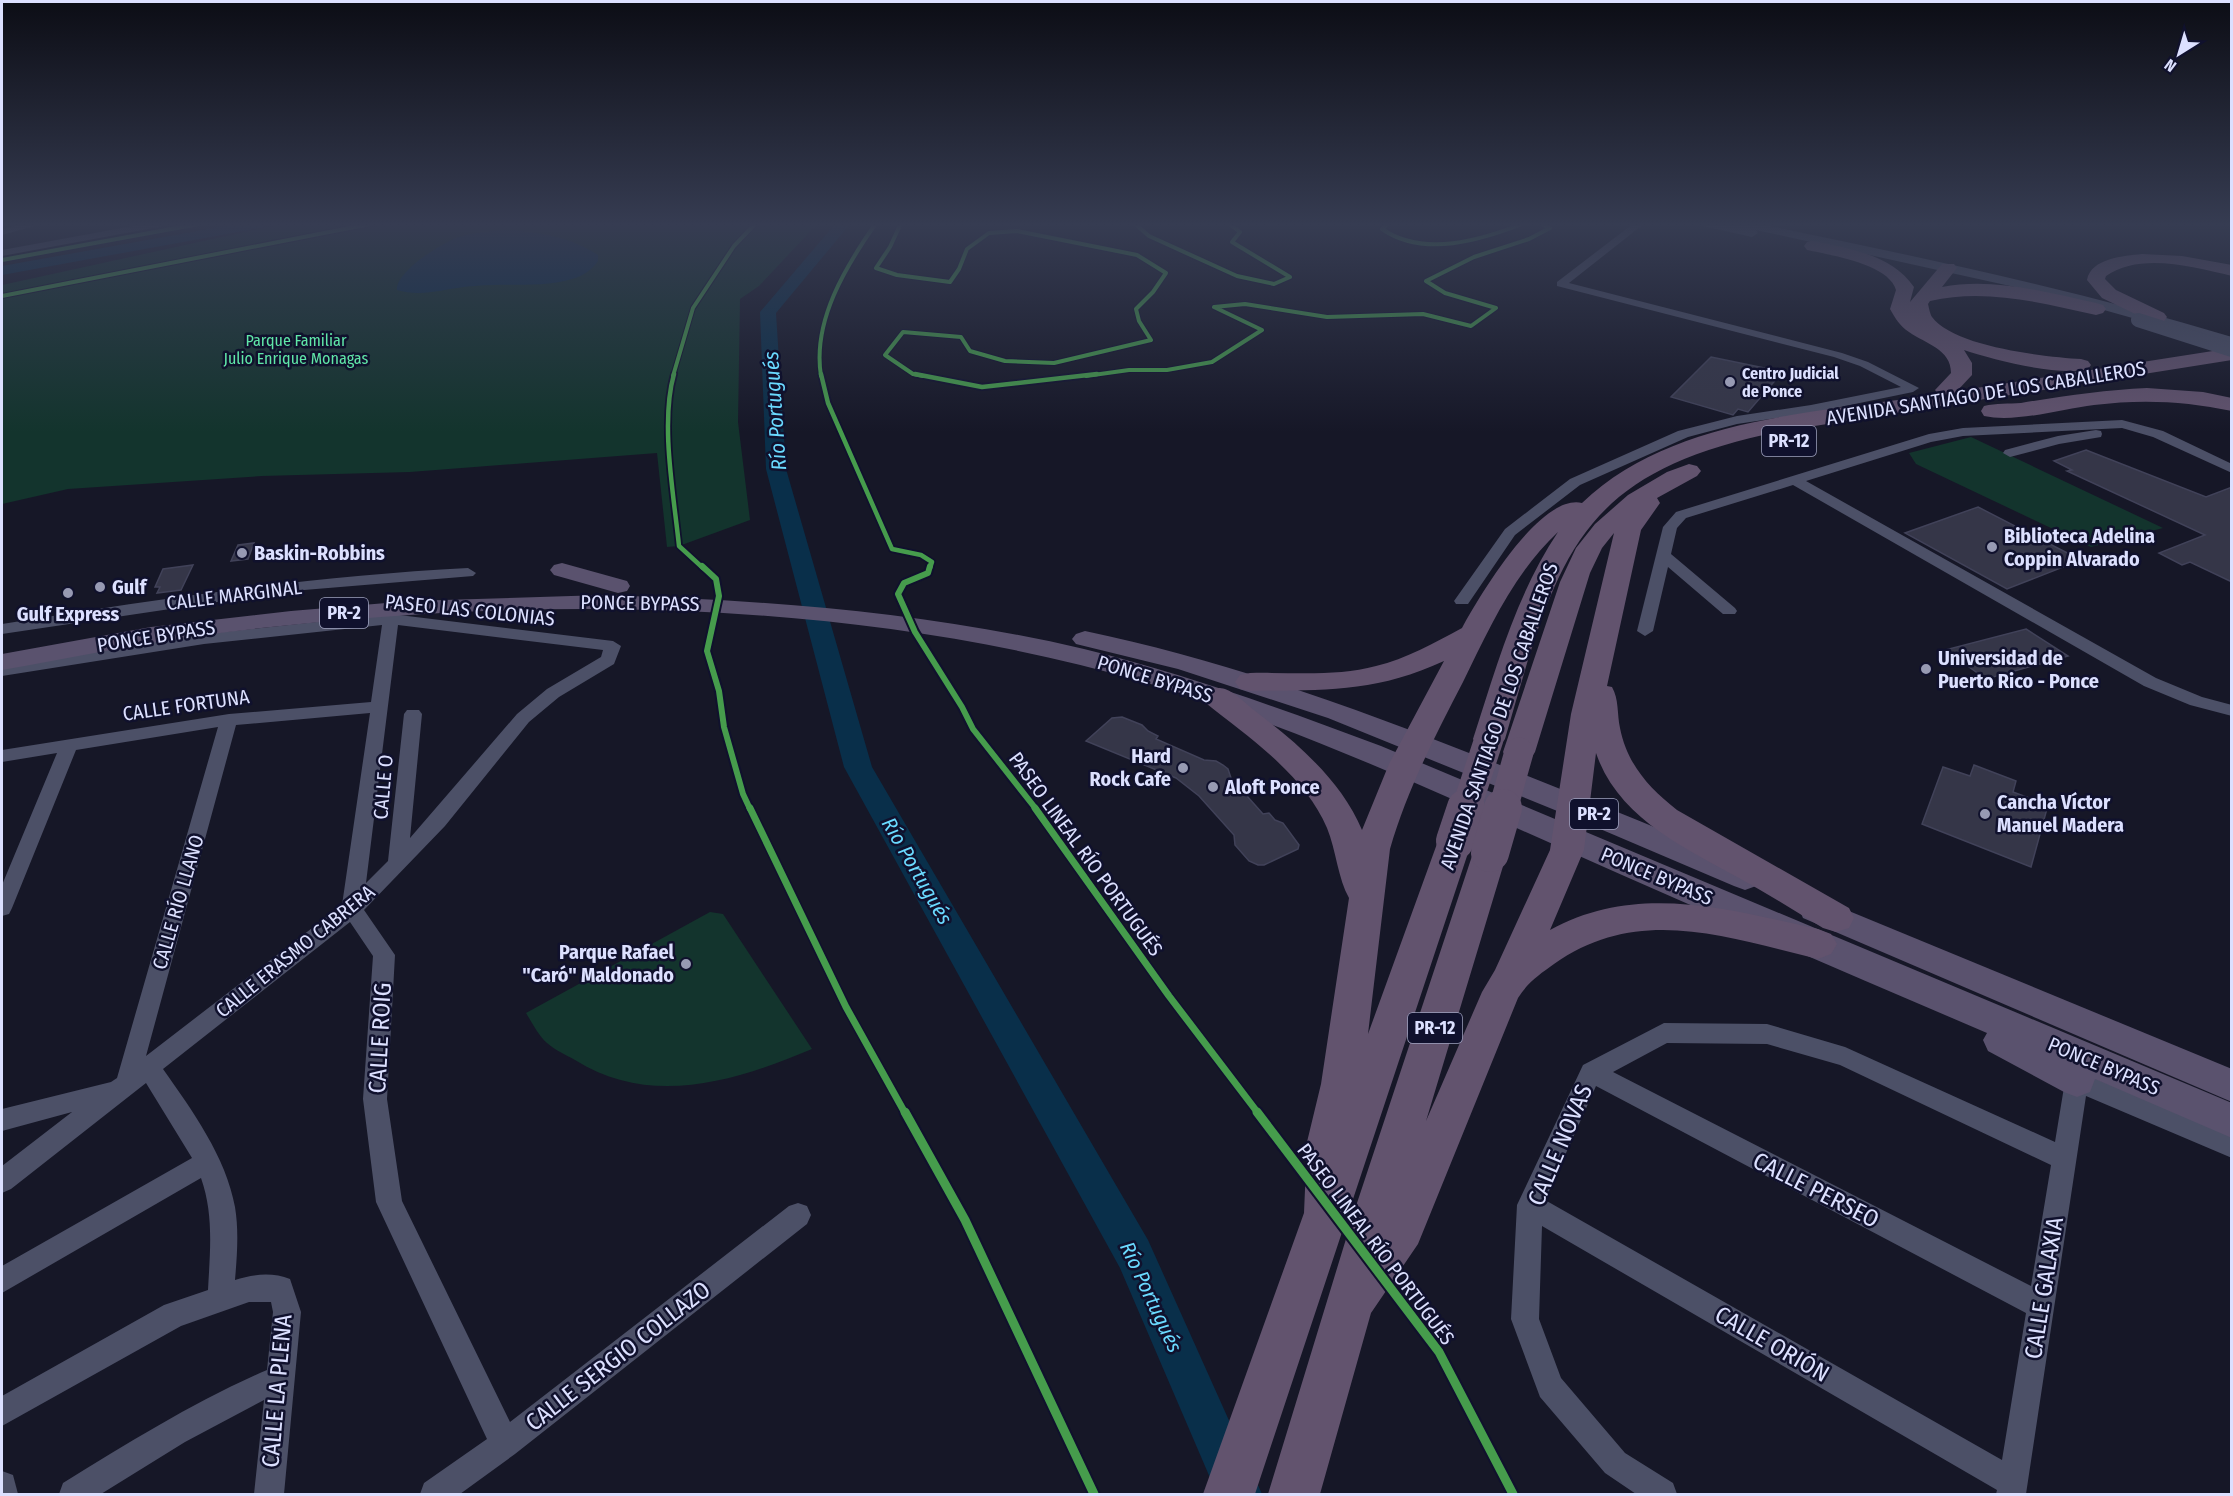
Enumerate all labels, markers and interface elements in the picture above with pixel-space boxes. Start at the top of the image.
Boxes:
north arrow [2149,24,2209,84]
text: N [2161,55,2180,76]
park label: Parque Familiar Julio Enrique Monagas [224,331,369,368]
water label: Río Portugués [758,350,792,471]
street label: AVENIDA SANTIAGO DE LOS CABALLEROS [1825,356,2147,430]
place label: Centro Judicial de Ponce [1742,364,1839,401]
marker: Centro Judicial de Ponce [1723,375,1737,389]
road number: PR-12 [1762,426,1816,456]
place label: Biblioteca Adelina Coppin Alvarado [2004,524,2155,571]
marker: Biblioteca Adelina Coppin Alvarado [1985,540,1999,554]
place label: Baskin-Robbins [254,541,385,565]
marker: Baskin-Robbins [235,546,249,560]
street label: AVENIDA SANTIAGO DE LOS CABALLEROS [1435,559,1563,873]
place label: Gulf [112,575,148,599]
street label: CALLE MARGINAL [165,575,303,615]
marker: Gulf [93,580,107,594]
marker: Gulf Express [61,586,75,600]
street label: PASEO LAS COLONIAS [384,589,556,631]
street label: PONCE BYPASS [580,590,700,616]
road number: PR-2 [320,598,368,628]
place label: Gulf Express [17,602,119,626]
street label: PONCE BYPASS [95,615,217,657]
place label: Universidad de Puerto Rico - Ponce [1938,646,2099,693]
street label: PONCE BYPASS [1094,650,1216,708]
marker: Universidad de Puerto Rico - Ponce [1919,662,1933,676]
street label: CALLE FORTUNA [121,684,251,726]
place label: Hard Rock Cafe [1090,744,1171,791]
street label: PASEO LINEAL RÍO PORTUGUÉS [1004,747,1168,961]
street label: CALLE O [368,754,398,820]
marker: Hard Rock Cafe [1176,761,1190,775]
place label: Aloft Ponce [1224,775,1320,799]
marker: Aloft Ponce [1206,780,1220,794]
place label: Cancha Víctor Manuel Madera [1997,790,2124,837]
road number: PR-2 [1570,799,1618,829]
marker: Cancha Víctor Manuel Madera [1978,807,1992,821]
water label: Río Portugués [876,813,958,929]
street label: CALLE RÍO LLANO [147,832,209,972]
street label: PONCE BYPASS [1597,842,1717,910]
street label: CALLE ERASMO CABRERA [211,879,380,1023]
place label: Parque Rafael "Caró" Maldonado [522,940,675,987]
marker: Parque Rafael "Caró" Maldonado [679,957,693,971]
street label: CALLE ROIG [363,982,397,1094]
road number: PR-12 [1408,1013,1462,1043]
street label: PONCE BYPASS [2044,1032,2164,1100]
street label: CALLE NOVAS [1522,1080,1598,1210]
street label: PASEO LINEAL RÍO PORTUGUÉS [1292,1139,1460,1350]
street label: CALLE PERSEO [1748,1146,1884,1234]
street label: CALLE GALAXIA [2019,1215,2069,1361]
water label: Río Portugués [1114,1237,1188,1357]
street label: CALLE SERGIO COLLAZO [520,1275,716,1437]
street label: CALLE ORIÓN [1710,1300,1834,1388]
street label: CALLE LA PLENA [256,1313,298,1469]

